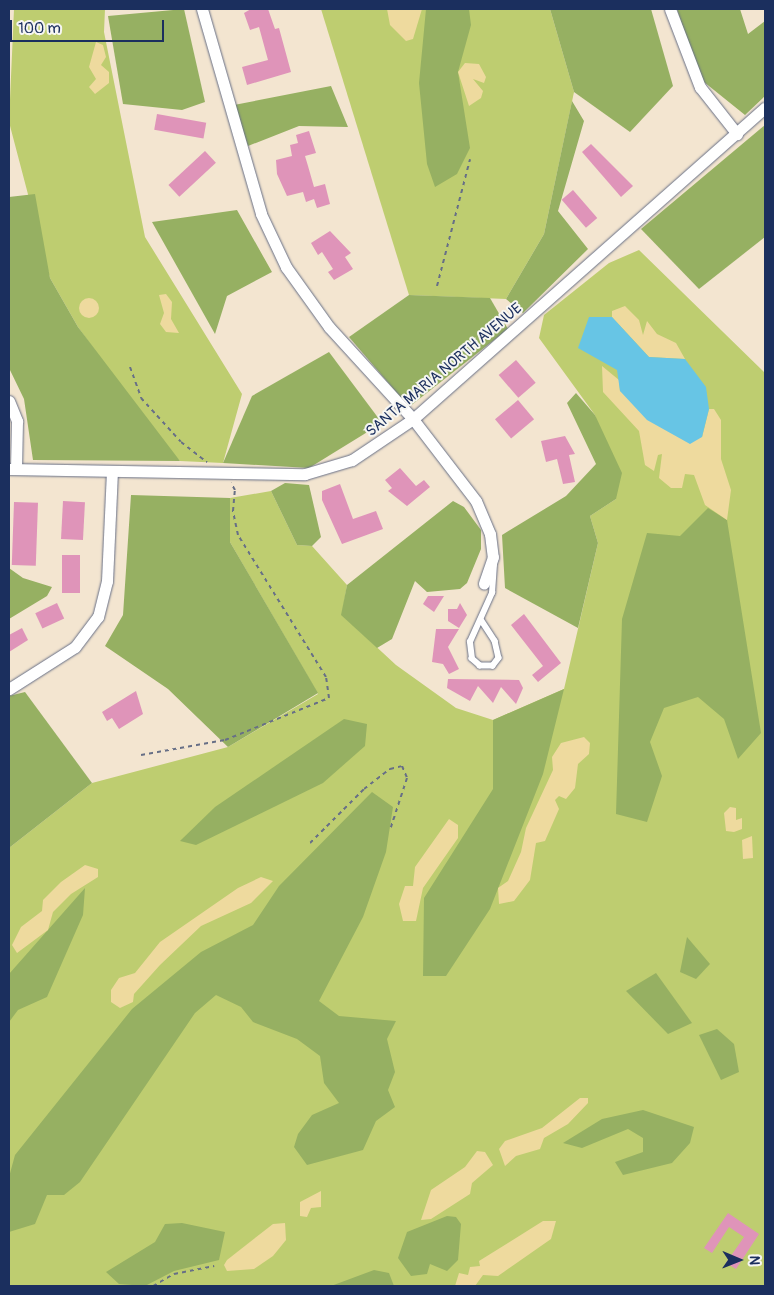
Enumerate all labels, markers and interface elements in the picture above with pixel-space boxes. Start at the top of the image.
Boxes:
scale bar [12,10,166,42]
text: 100 m [18,19,61,38]
street label: SANTA MARIA NORTH AVENUE [362,299,526,441]
north arrow [714,1235,764,1285]
text: N [746,1255,763,1265]

